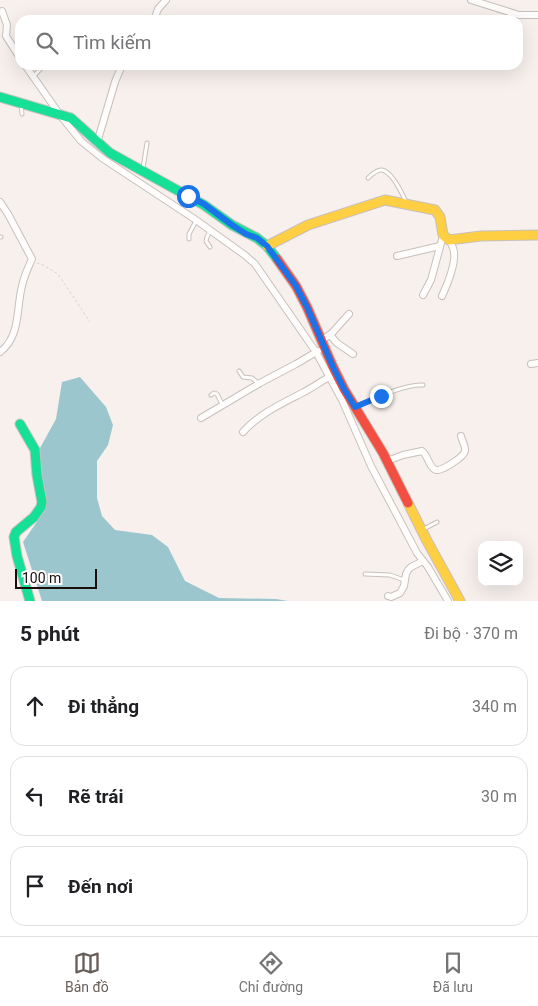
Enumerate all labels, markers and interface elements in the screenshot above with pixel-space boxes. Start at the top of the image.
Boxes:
search box [15,15,523,70]
icon: search [33,29,61,57]
text: Tìm kiếm [73,31,151,54]
route start [177,185,200,208]
route end [370,385,393,408]
map controls [478,541,523,586]
button: layers [478,541,523,586]
scale bar [15,566,98,589]
text: 100 m [22,570,61,586]
text: 5 phút [20,622,80,646]
text: Đi bộ · 370 m [424,624,518,643]
icon: ahead [21,692,49,720]
text: Đi thẳng [68,695,139,718]
text: 340 m [472,697,517,716]
icon: left [21,782,49,810]
text: Rẽ trái [68,785,123,808]
text: 30 m [481,787,517,806]
icon: arrive [21,872,49,900]
text: Đến nơi [68,875,133,898]
tab: Bản đồ [65,949,109,995]
tab: Chỉ đường [239,949,303,995]
tab: Đã lưu [433,949,473,995]

